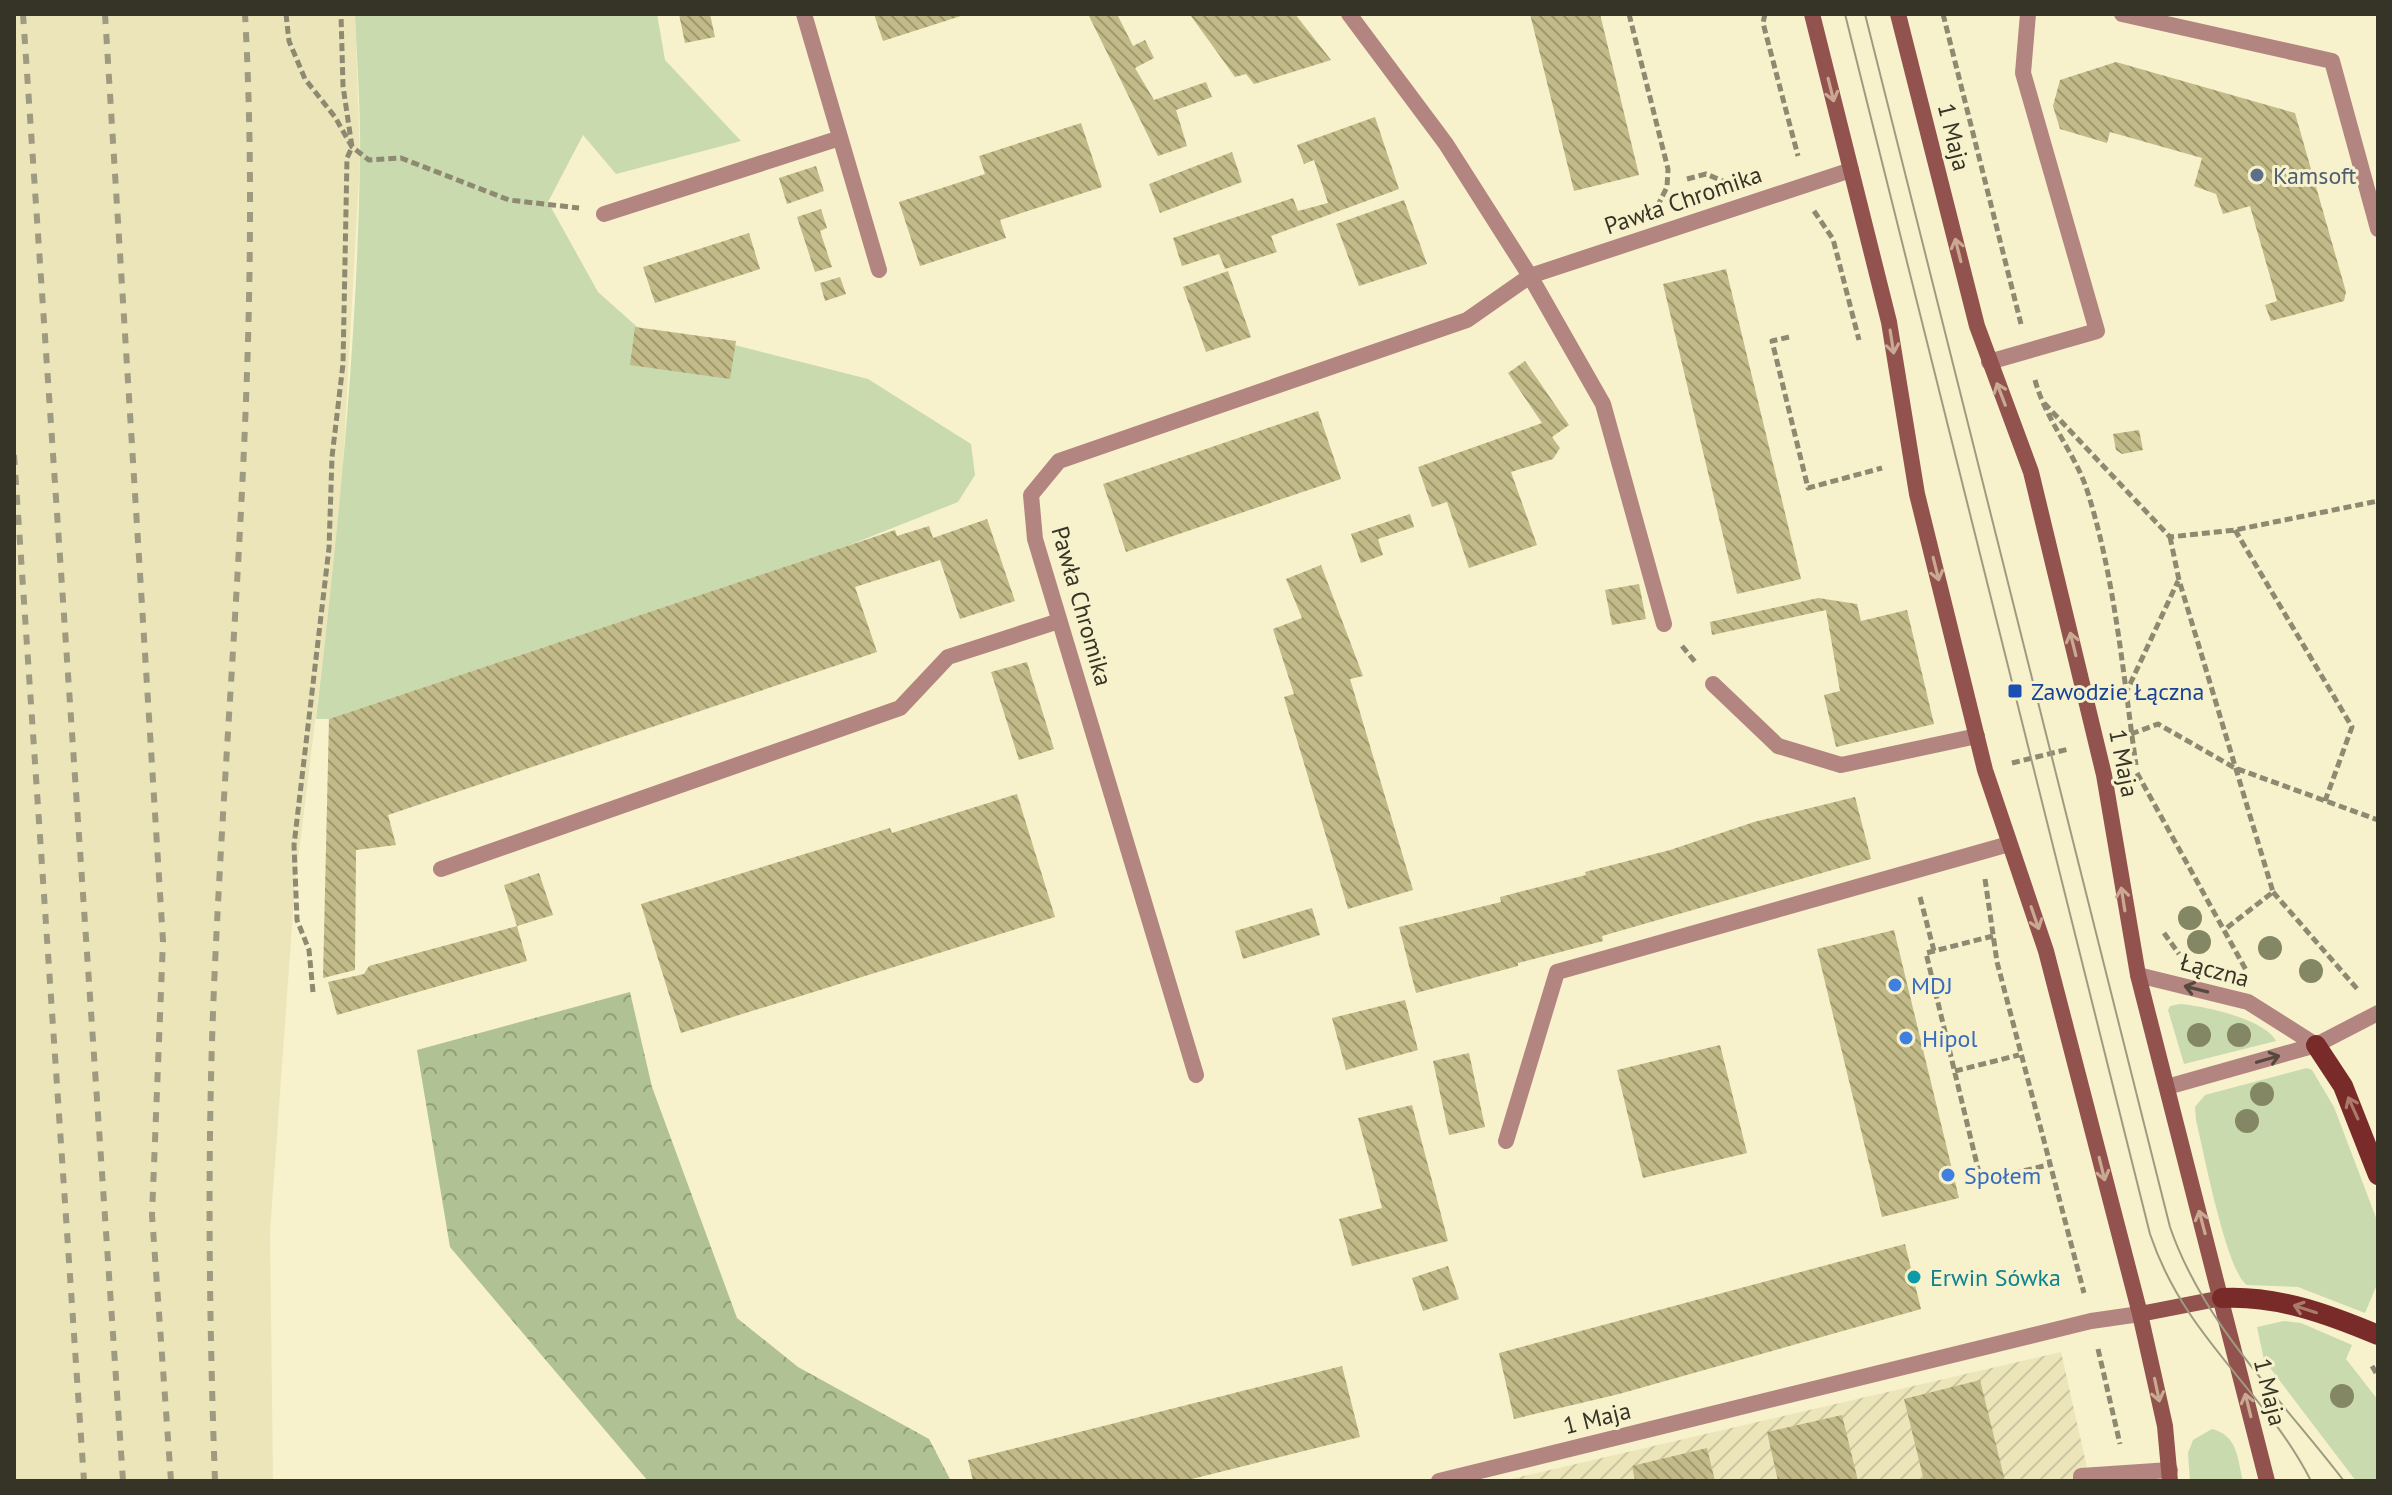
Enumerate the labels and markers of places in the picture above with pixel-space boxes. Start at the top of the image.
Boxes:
place label: Kamsoft [2273,160,2356,191]
marker: Kamsoft [2248,166,2266,184]
place label: Zawodzie Łączna [2031,676,2204,707]
marker: Zawodzie Łączna [2006,682,2024,700]
place label: MDJ [1911,970,1953,1001]
marker: MDJ [1886,976,1904,994]
place label: Hipol [1922,1023,1977,1054]
marker: Hipol [1897,1029,1915,1047]
place label: Społem [1964,1160,2041,1191]
marker: Społem [1939,1166,1957,1184]
place label: Erwin Sówka [1930,1262,2061,1293]
marker: Erwin Sówka [1905,1268,1923,1286]

